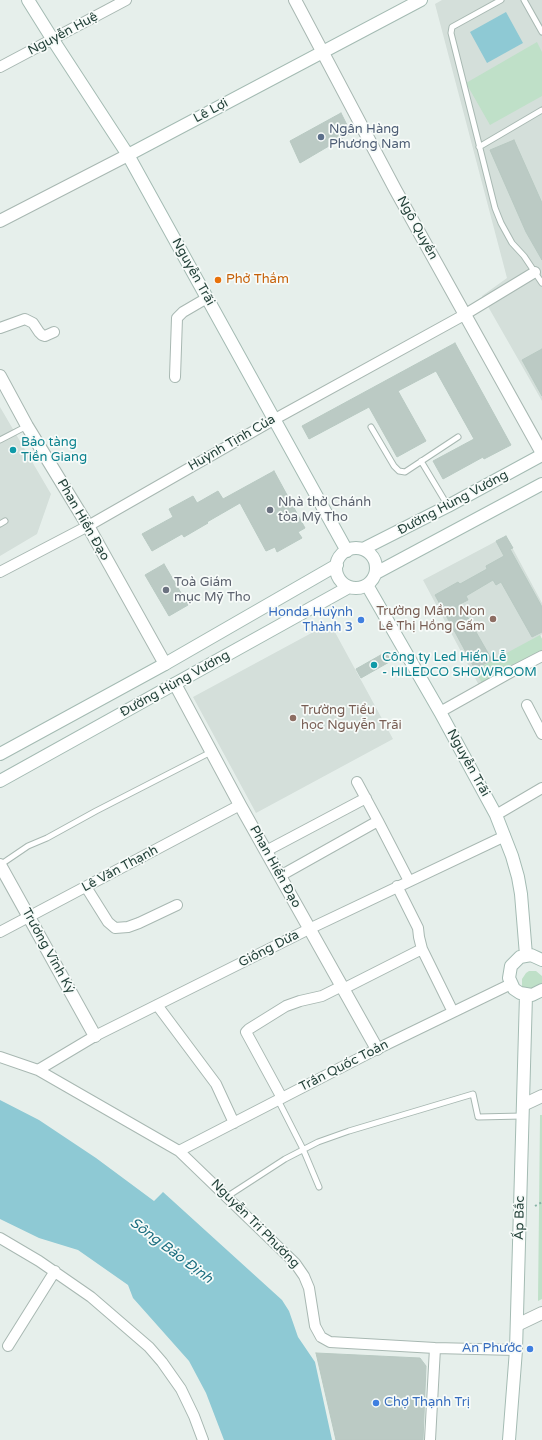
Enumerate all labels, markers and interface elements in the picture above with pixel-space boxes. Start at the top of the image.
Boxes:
street label: Nguyễn Huệ [25,9,101,59]
street label: Lê Lợi [191,95,231,127]
place label: Ngân Hàng Phương Nam [329,122,411,153]
marker: Ngân Hàng Phương Nam [316,132,326,142]
street label: Ngô Quyền [393,193,441,263]
street label: Nguyễn Trãi [168,236,218,308]
place label: Phở Thắm [226,272,289,288]
marker: Phở Thắm [213,275,223,285]
street label: Huỳnh Tịnh Của [186,412,278,474]
place label: Bảo tàng Tiền Giang [21,435,87,466]
marker: Bảo tàng Tiền Giang [8,445,18,455]
street label: Đường Hùng Vương [395,467,511,539]
street label: Phan Hiển Đạo [53,476,113,564]
place label: Nhà thờ Chánh tòa Mỹ Tho [278,495,371,526]
marker: Nhà thờ Chánh tòa Mỹ Tho [265,505,275,515]
place label: Toà Giám mục Mỹ Tho [174,575,251,606]
marker: Toà Giám mục Mỹ Tho [161,585,171,595]
place label: Trường Mầm Non Lê Thị Hồng Gấm [376,604,485,635]
place label: Honda Huỳnh Thành 3 [268,605,353,636]
marker: Trường Mầm Non Lê Thị Hồng Gấm [488,614,498,624]
marker: Honda Huỳnh Thành 3 [356,615,366,625]
street label: Đường Hùng Vương [118,647,232,721]
place label: Công ty Led Hiến Lễ - HILEDCO SHOWROOM [382,650,537,681]
marker: Công ty Led Hiến Lễ - HILEDCO SHOWROOM [369,660,379,670]
place label: Trường Tiểu học Nguyễn Trãi [301,703,402,734]
marker: Trường Tiểu học Nguyễn Trãi [288,713,298,723]
street label: Nguyễn Trãi [443,727,493,799]
street label: Phan Hiển Đạo [246,823,304,911]
street label: Lê Văn Thạnh [79,842,161,896]
street label: Trương Vĩnh Ký [18,906,78,996]
street label: Giồng Dứa [236,927,302,971]
street label: Trần Quốc Toản [297,1037,391,1095]
street label: Nguyễn Tri Phương [207,1176,303,1272]
street label: Ấp Bắc [512,1196,528,1240]
water label: Sông Bảo Định [126,1215,216,1287]
place label: An Phước [462,1341,522,1357]
marker: An Phước [525,1344,535,1354]
place label: Chợ Thạnh Trị [384,1395,470,1411]
marker: Chợ Thạnh Trị [371,1398,381,1408]

